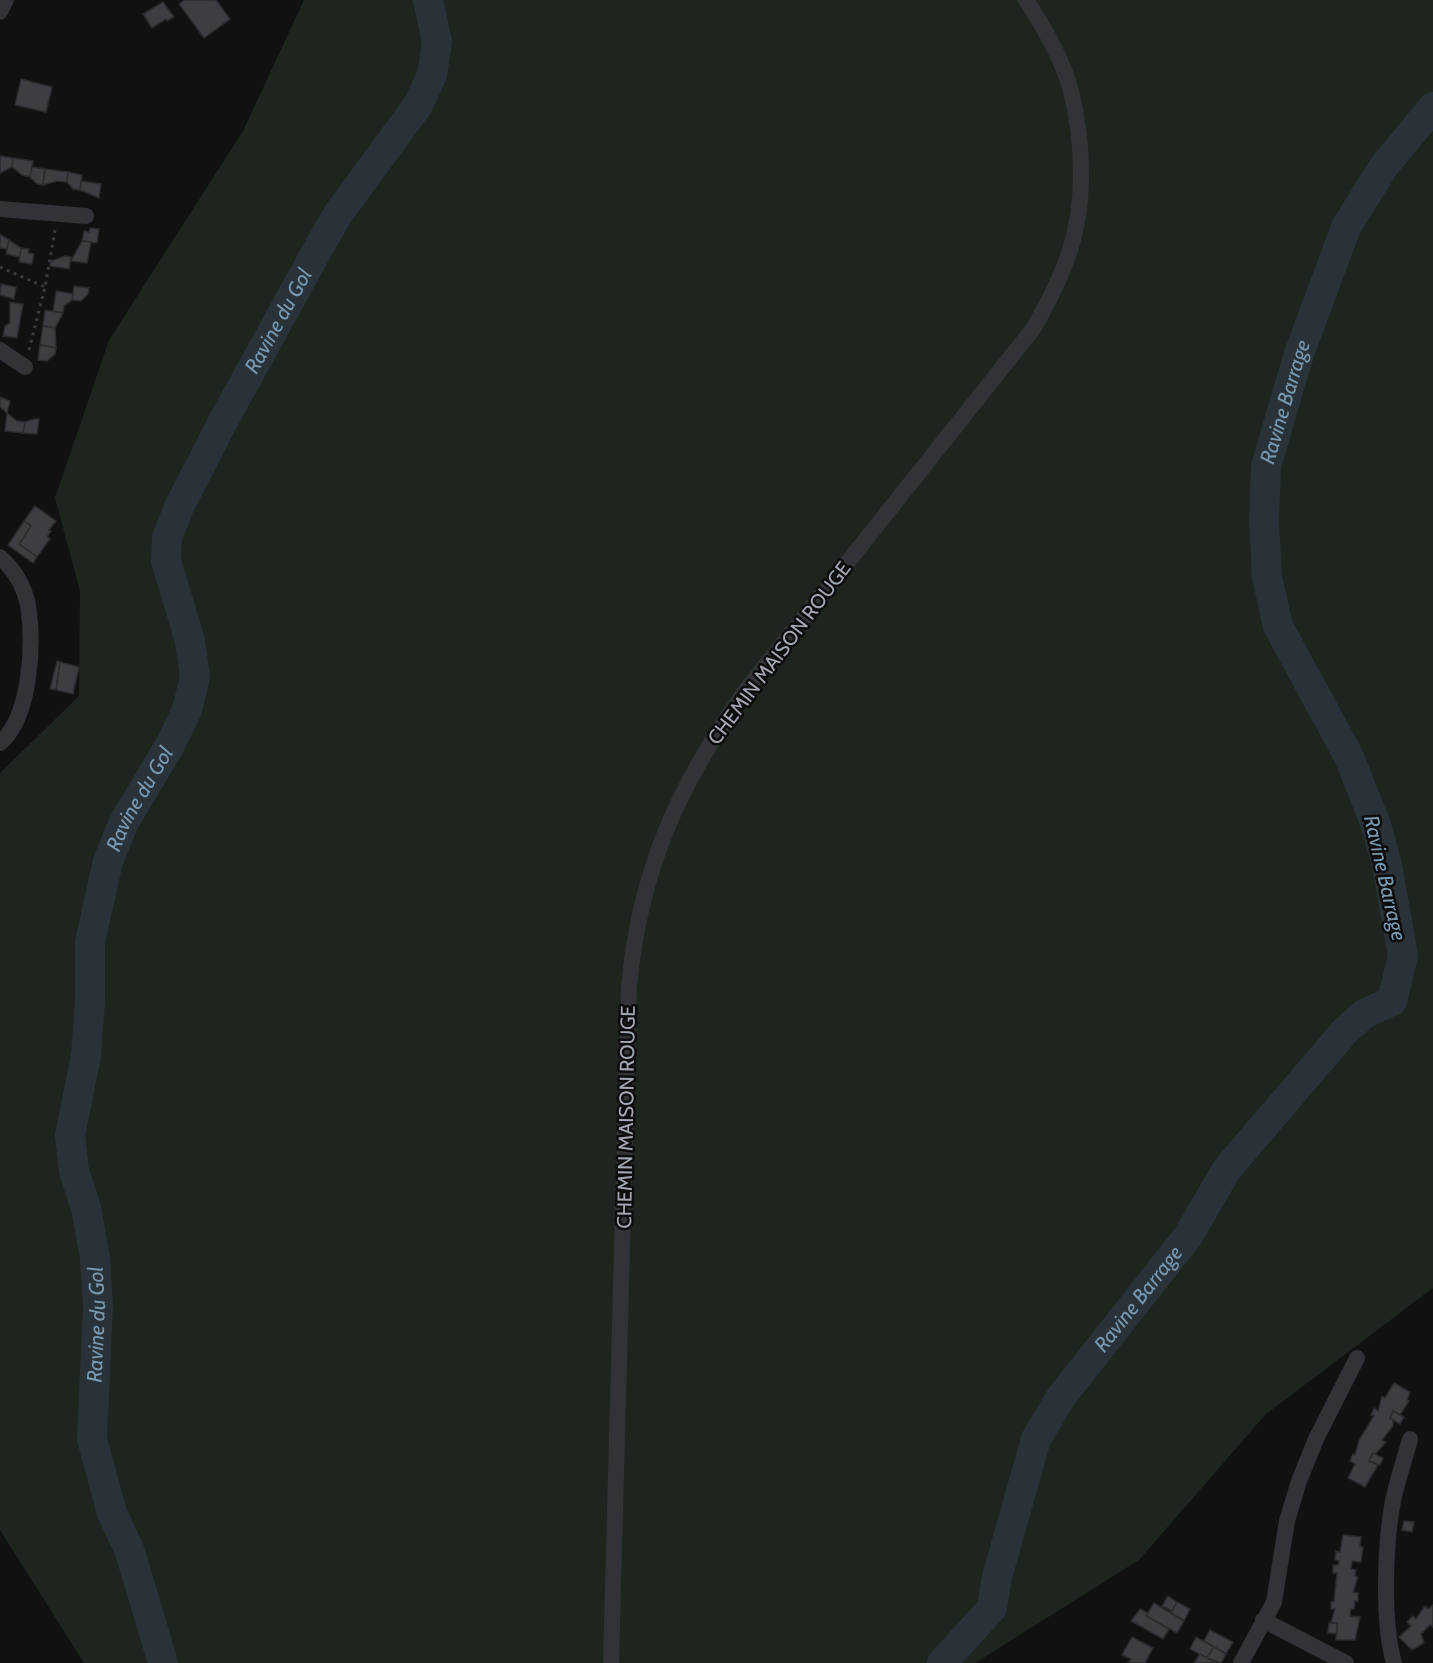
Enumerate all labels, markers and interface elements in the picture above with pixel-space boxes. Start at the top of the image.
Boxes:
water label: Ravine du Gol [239,264,317,377]
water label: Ravine Barrage [1254,336,1315,467]
street label: CHEMIN MAISON ROUGE [702,557,856,749]
water label: Ravine du Gol [100,742,178,855]
water label: Ravine Barrage [1359,813,1412,943]
street label: CHEMIN MAISON ROUGE [612,1005,640,1229]
water label: Ravine Barrage [1089,1240,1188,1357]
water label: Ravine du Gol [82,1266,110,1383]

